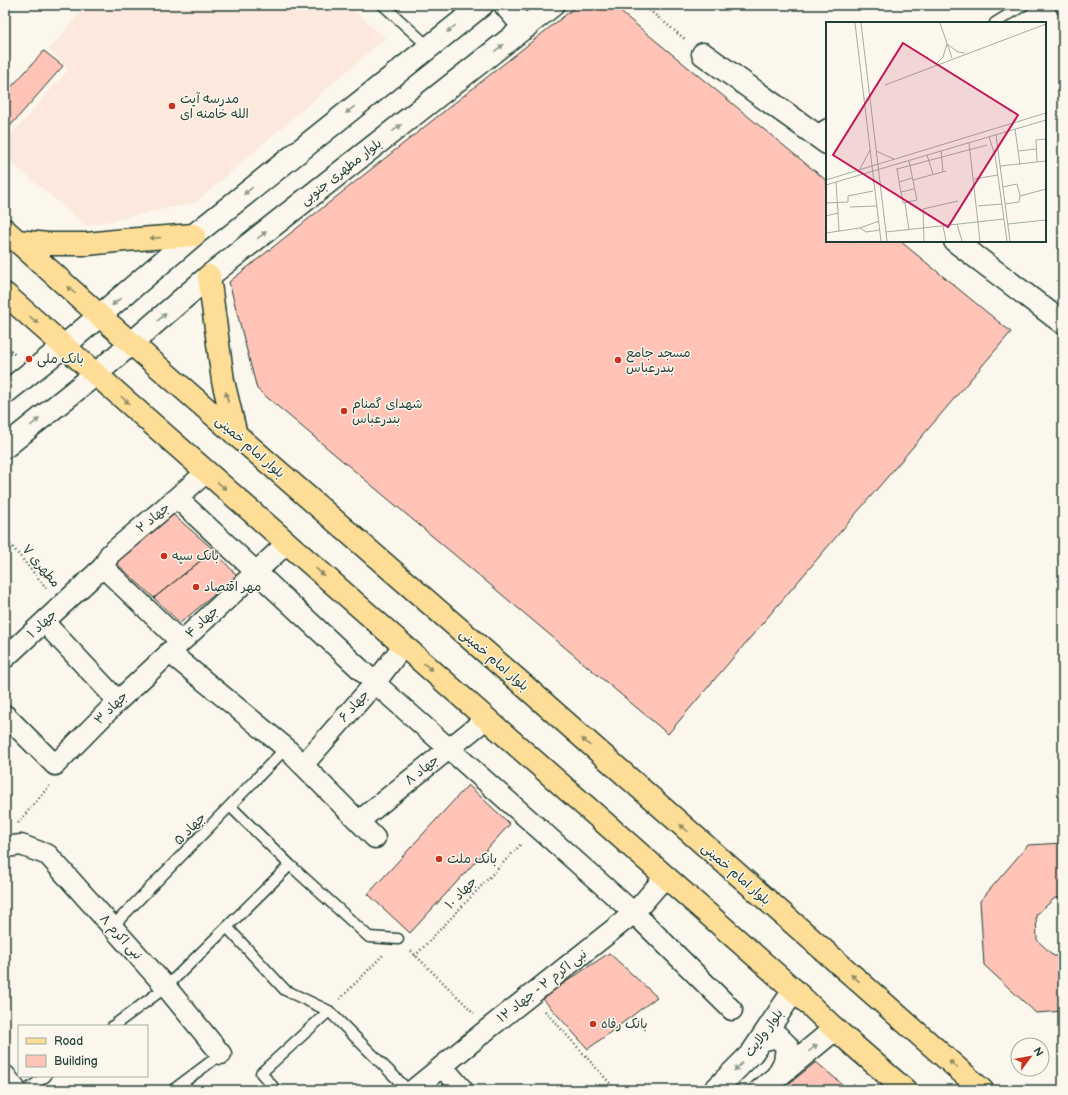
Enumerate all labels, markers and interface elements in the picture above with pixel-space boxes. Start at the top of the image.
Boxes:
inset map [826,22,1046,242]
one-way arrow [446,25,457,34]
one-way arrow [494,44,505,52]
place label: مدرسه آیت الله خامنه ای [180,91,249,122]
marker: مدرسه آیت الله خامنه ای [167,101,177,111]
one-way arrow [344,106,355,115]
one-way arrow [391,124,402,133]
street label: بلوار مطهری جنوبی [297,135,386,210]
one-way arrow [243,187,254,196]
one-way arrow [256,230,267,239]
one-way arrow [149,234,161,241]
one-way arrow [66,285,76,295]
one-way arrow [112,297,121,306]
one-way arrow [156,313,167,322]
one-way arrow [29,315,39,324]
place label: مسجد جامع بندرعباس [626,345,691,376]
place label: بانک ملی [37,351,84,368]
marker: بانک ملی [24,354,34,364]
marker: مسجد جامع بندرعباس [613,355,623,365]
one-way arrow [224,391,230,403]
one-way arrow [120,396,130,405]
place label: شهدای گمنام بندرعباس [352,396,423,427]
marker: شهدای گمنام بندرعباس [339,406,349,416]
street label: بلوار امام خمینی [211,413,288,483]
one-way arrow [30,418,41,427]
one-way arrow [217,482,228,491]
street label: جهاد ۲ [133,499,173,537]
street label: مطهری ۷ [19,541,63,591]
place label: بانک سپه [172,548,219,564]
marker: بانک سپه [159,551,169,561]
one-way arrow [315,568,325,577]
place label: مهر اقتصاد [204,579,261,595]
marker: مهر اقتصاد [191,582,201,592]
street label: جهاد ۴ [182,603,222,641]
street label: جهاد ۱ [24,606,60,642]
street label: بلوار امام خمینی [455,626,532,696]
one-way arrow [423,663,433,672]
street label: جهاد ۶ [335,686,373,725]
street label: جهاد ۳ [91,688,131,728]
one-way arrow [581,737,592,746]
street label: جهاد ۸ [402,751,442,789]
street label: جهاد ۵ [171,809,209,849]
one-way arrow [679,823,689,832]
street label: بلوار امام خمینی [697,840,774,910]
place label: بانک ملت [447,851,497,867]
marker: بانک ملت [434,854,444,864]
street label: جهاد ۱۰ [442,873,480,913]
street label: نبی اکرم ۸ [95,911,146,964]
street label: نبی اکرم ۲ - جهاد ۱۲ [494,946,591,1028]
one-way arrow [850,974,860,983]
street label: بلوار ولایت [741,1006,787,1060]
place label: بانک رفاه [601,1016,647,1032]
marker: بانک رفاه [588,1019,598,1029]
legend [18,1025,148,1077]
text: Road [54,1034,83,1049]
north arrow [1010,1037,1050,1077]
one-way arrow [807,1043,818,1052]
text: N [1030,1045,1046,1059]
text: Building [54,1054,98,1069]
one-way arrow [947,1060,958,1069]
one-way arrow [733,1062,743,1072]

